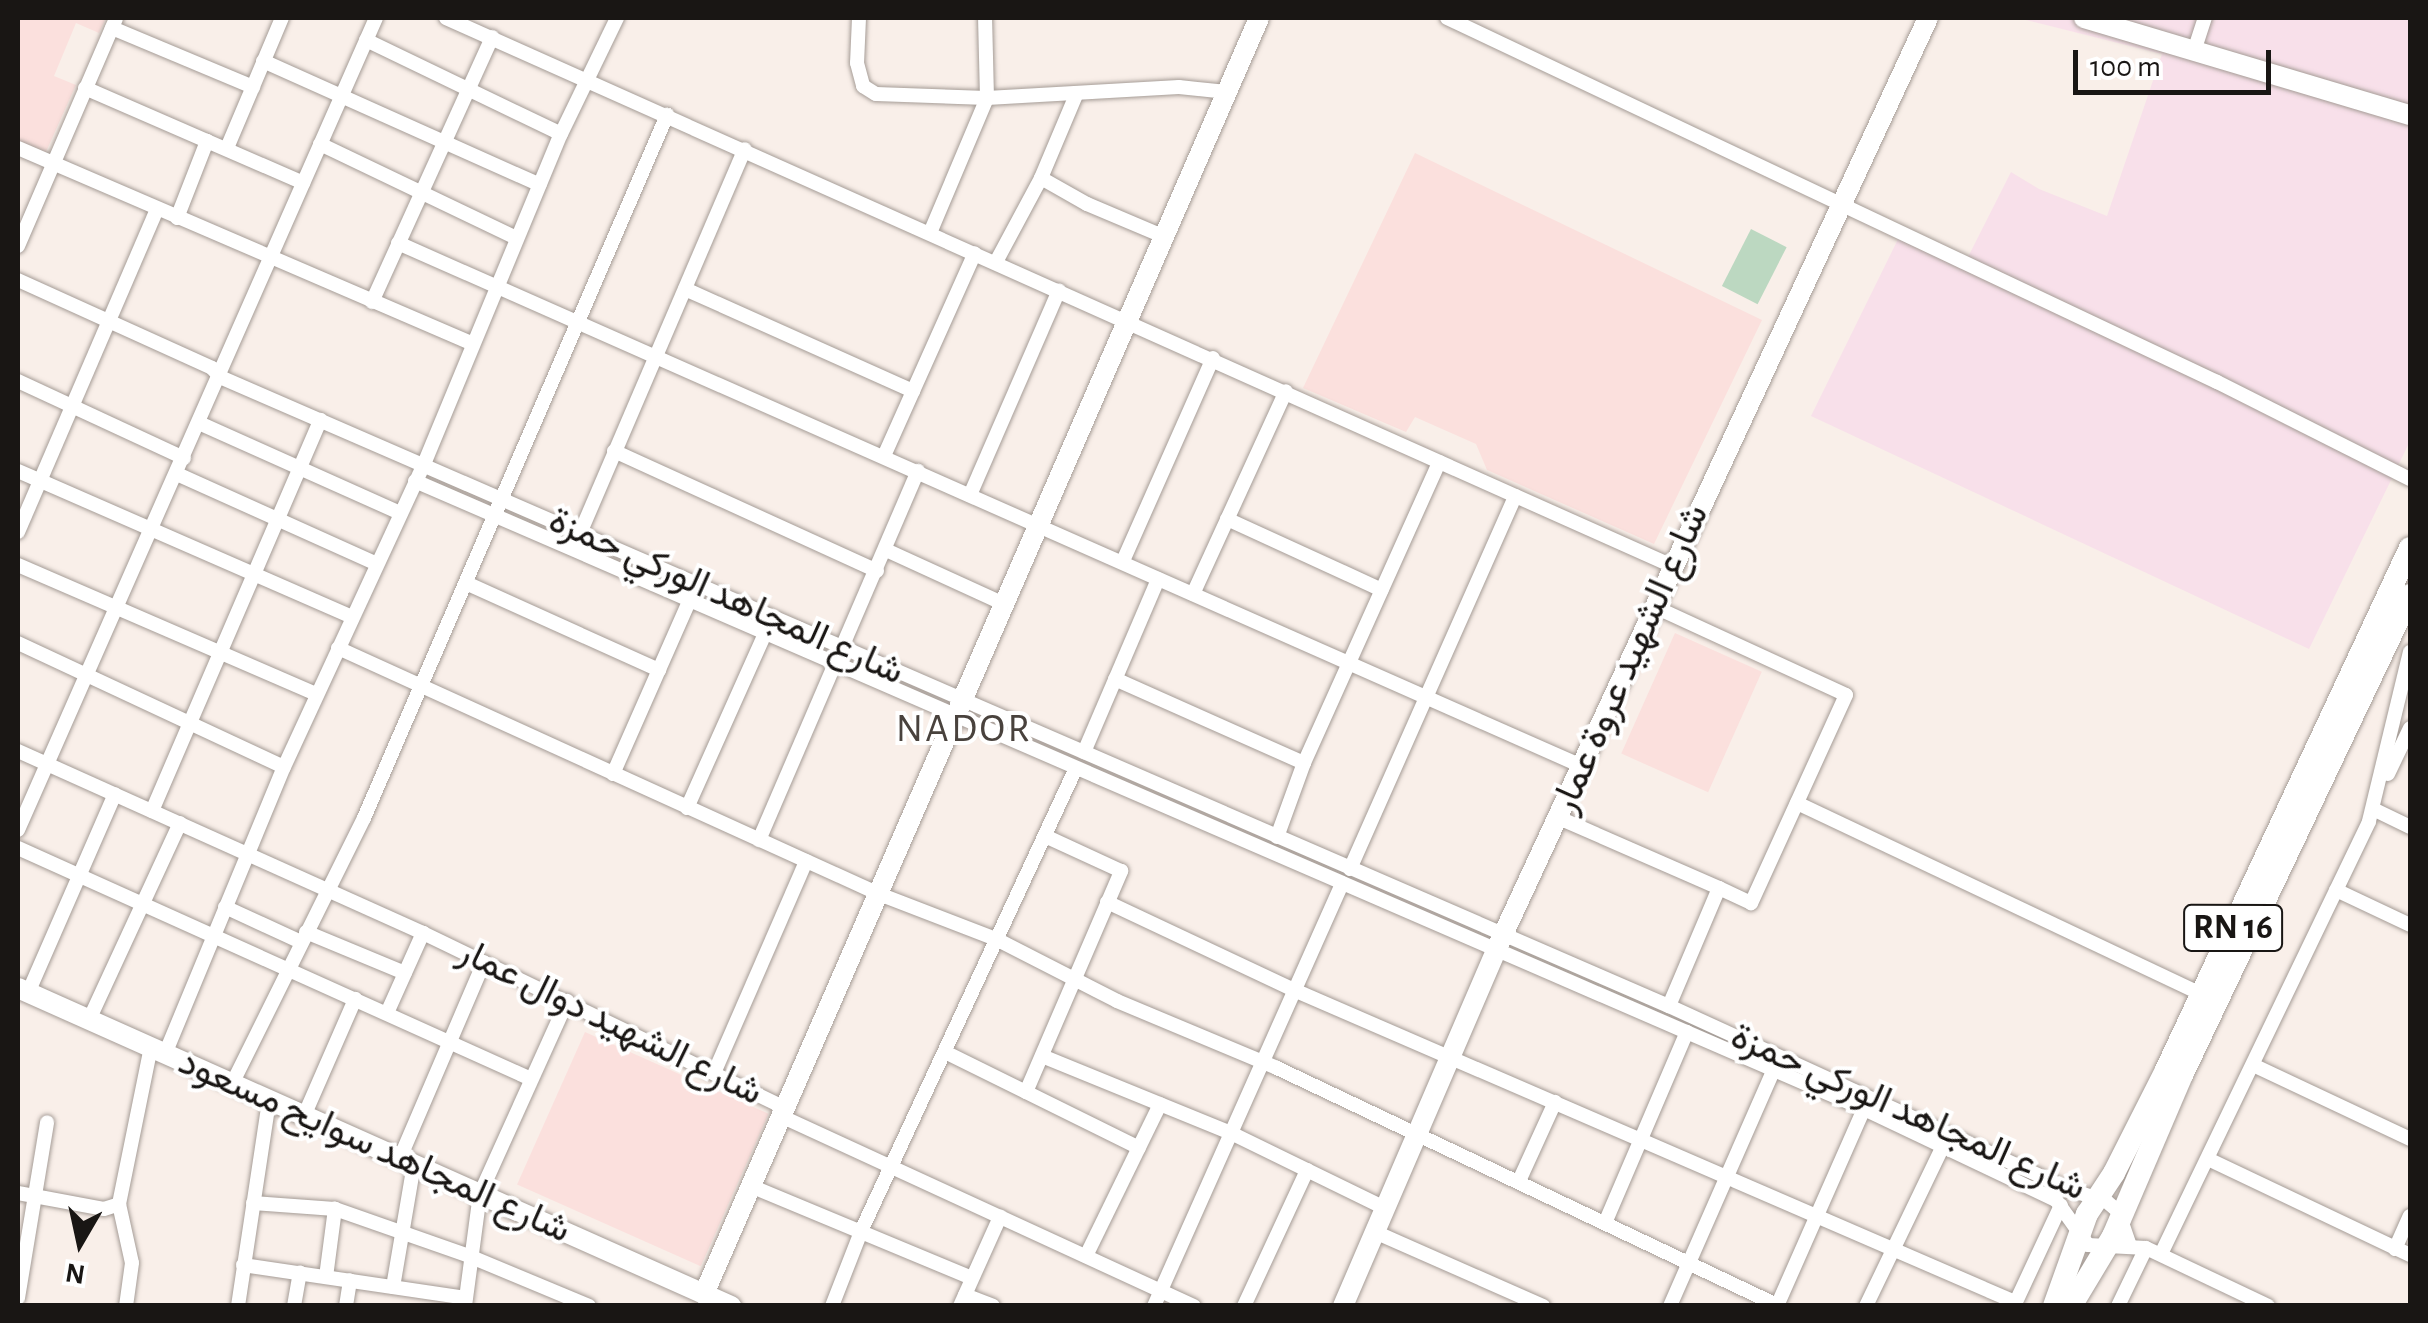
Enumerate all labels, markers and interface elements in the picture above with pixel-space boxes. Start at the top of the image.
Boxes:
scale bar [2078,30,2276,92]
text: 100 m [2090,52,2161,82]
street label: شارع المجاهد الوركي حمزة [542,498,910,696]
street label: شارع الشهيد عروة عمار [1542,498,1720,820]
district label: NADOR [896,705,1032,753]
road number: RN 16 [2183,898,2283,958]
street label: شارع الشهيد دوال عمار [450,930,770,1116]
street label: شارع المجاهد الوركي حمزة [1724,1014,2092,1212]
street label: شارع المجاهد سوايح مسعود [171,1040,577,1254]
north arrow [30,1193,130,1293]
text: N [64,1257,87,1288]

